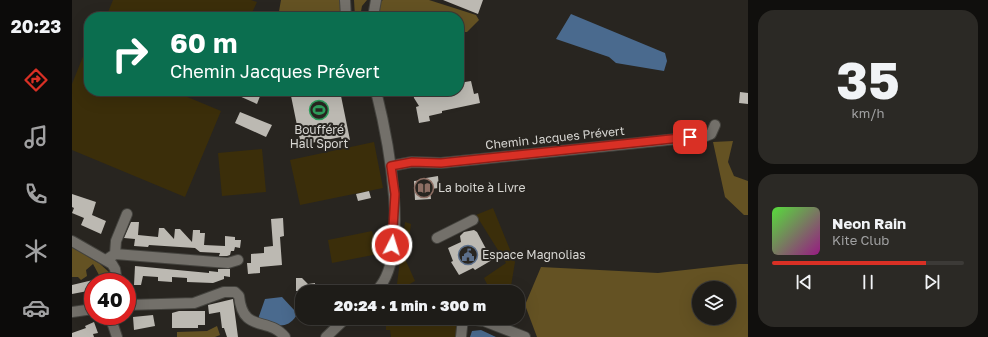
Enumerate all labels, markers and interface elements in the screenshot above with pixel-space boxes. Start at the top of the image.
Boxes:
text: 20:23 [11,15,61,37]
text: 60 m [170,26,237,59]
icon: right [104,28,156,80]
text: 35 [836,48,900,110]
text: Chemin Jacques Prévert [170,60,380,82]
icon: directions [22,66,50,94]
sports icon: Boufféré Hall Sport [308,99,330,121]
text: km/h [851,105,885,121]
pin [673,120,707,154]
place label: Boufféré Hall Sport [290,122,348,151]
icon: music [22,123,50,151]
street label: Chemin Jacques Prévert [485,123,626,152]
icon: arrive [679,126,701,148]
library icon: La boite à Livre [413,177,435,199]
icon: phone [22,180,50,208]
place label: La boite à Livre [438,180,525,195]
text: Neon Rain [832,214,906,232]
position arrow [371,224,413,266]
text: Kite Club [832,232,889,248]
icon: climate [22,237,50,265]
public building icon: Espace Magnolias [457,244,479,266]
place label: Espace Magnolias [482,247,586,262]
icon: previous [793,271,815,293]
icon: pause [857,271,879,293]
icon: next [921,271,943,293]
speed limit sign: 40 [84,273,136,325]
map controls [692,281,736,325]
button: layers [692,281,736,325]
icon: car [22,294,50,322]
text: 20:24 · 1 min · 300 m [334,296,486,314]

